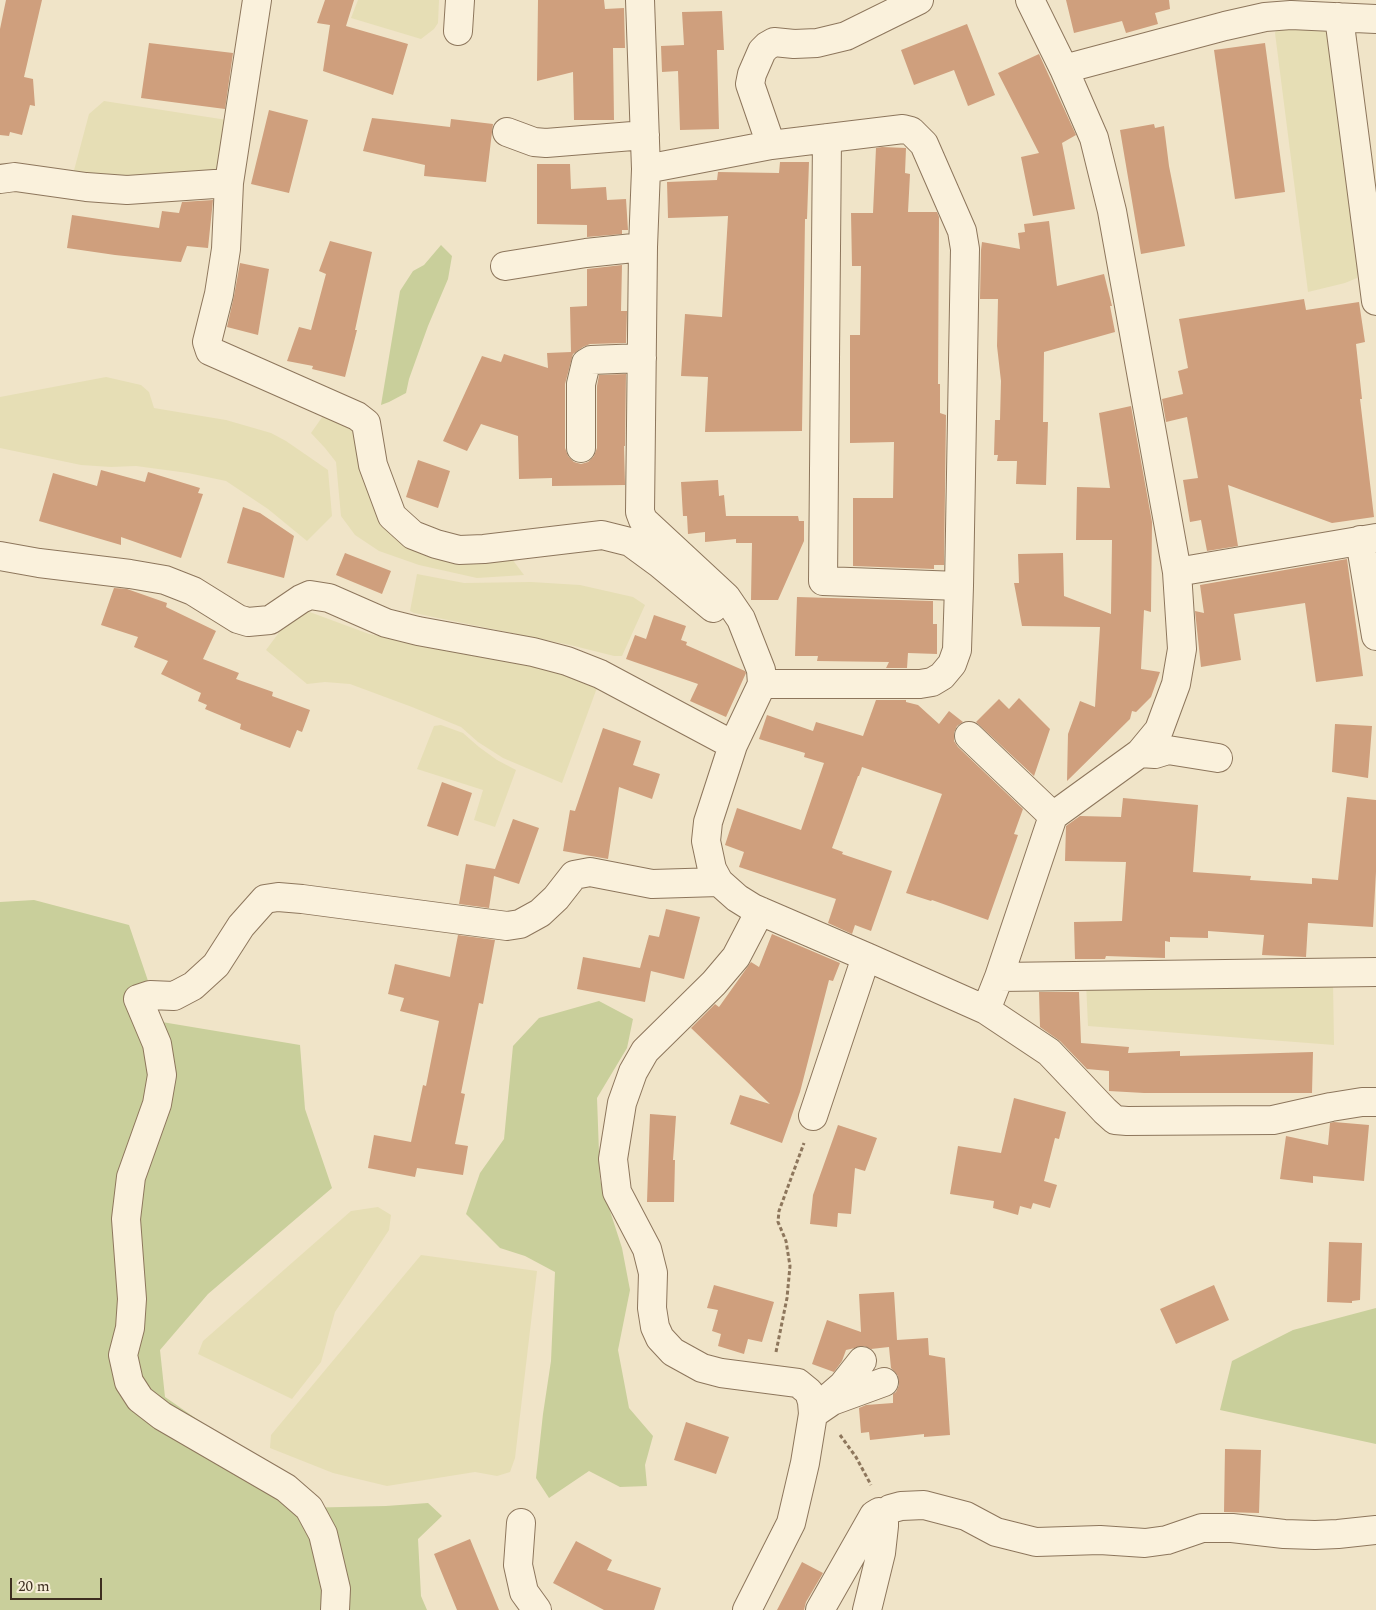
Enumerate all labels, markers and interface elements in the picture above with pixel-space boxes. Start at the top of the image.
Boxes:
scale bar [12,1568,105,1600]
text: 20 m [18,1575,50,1598]

